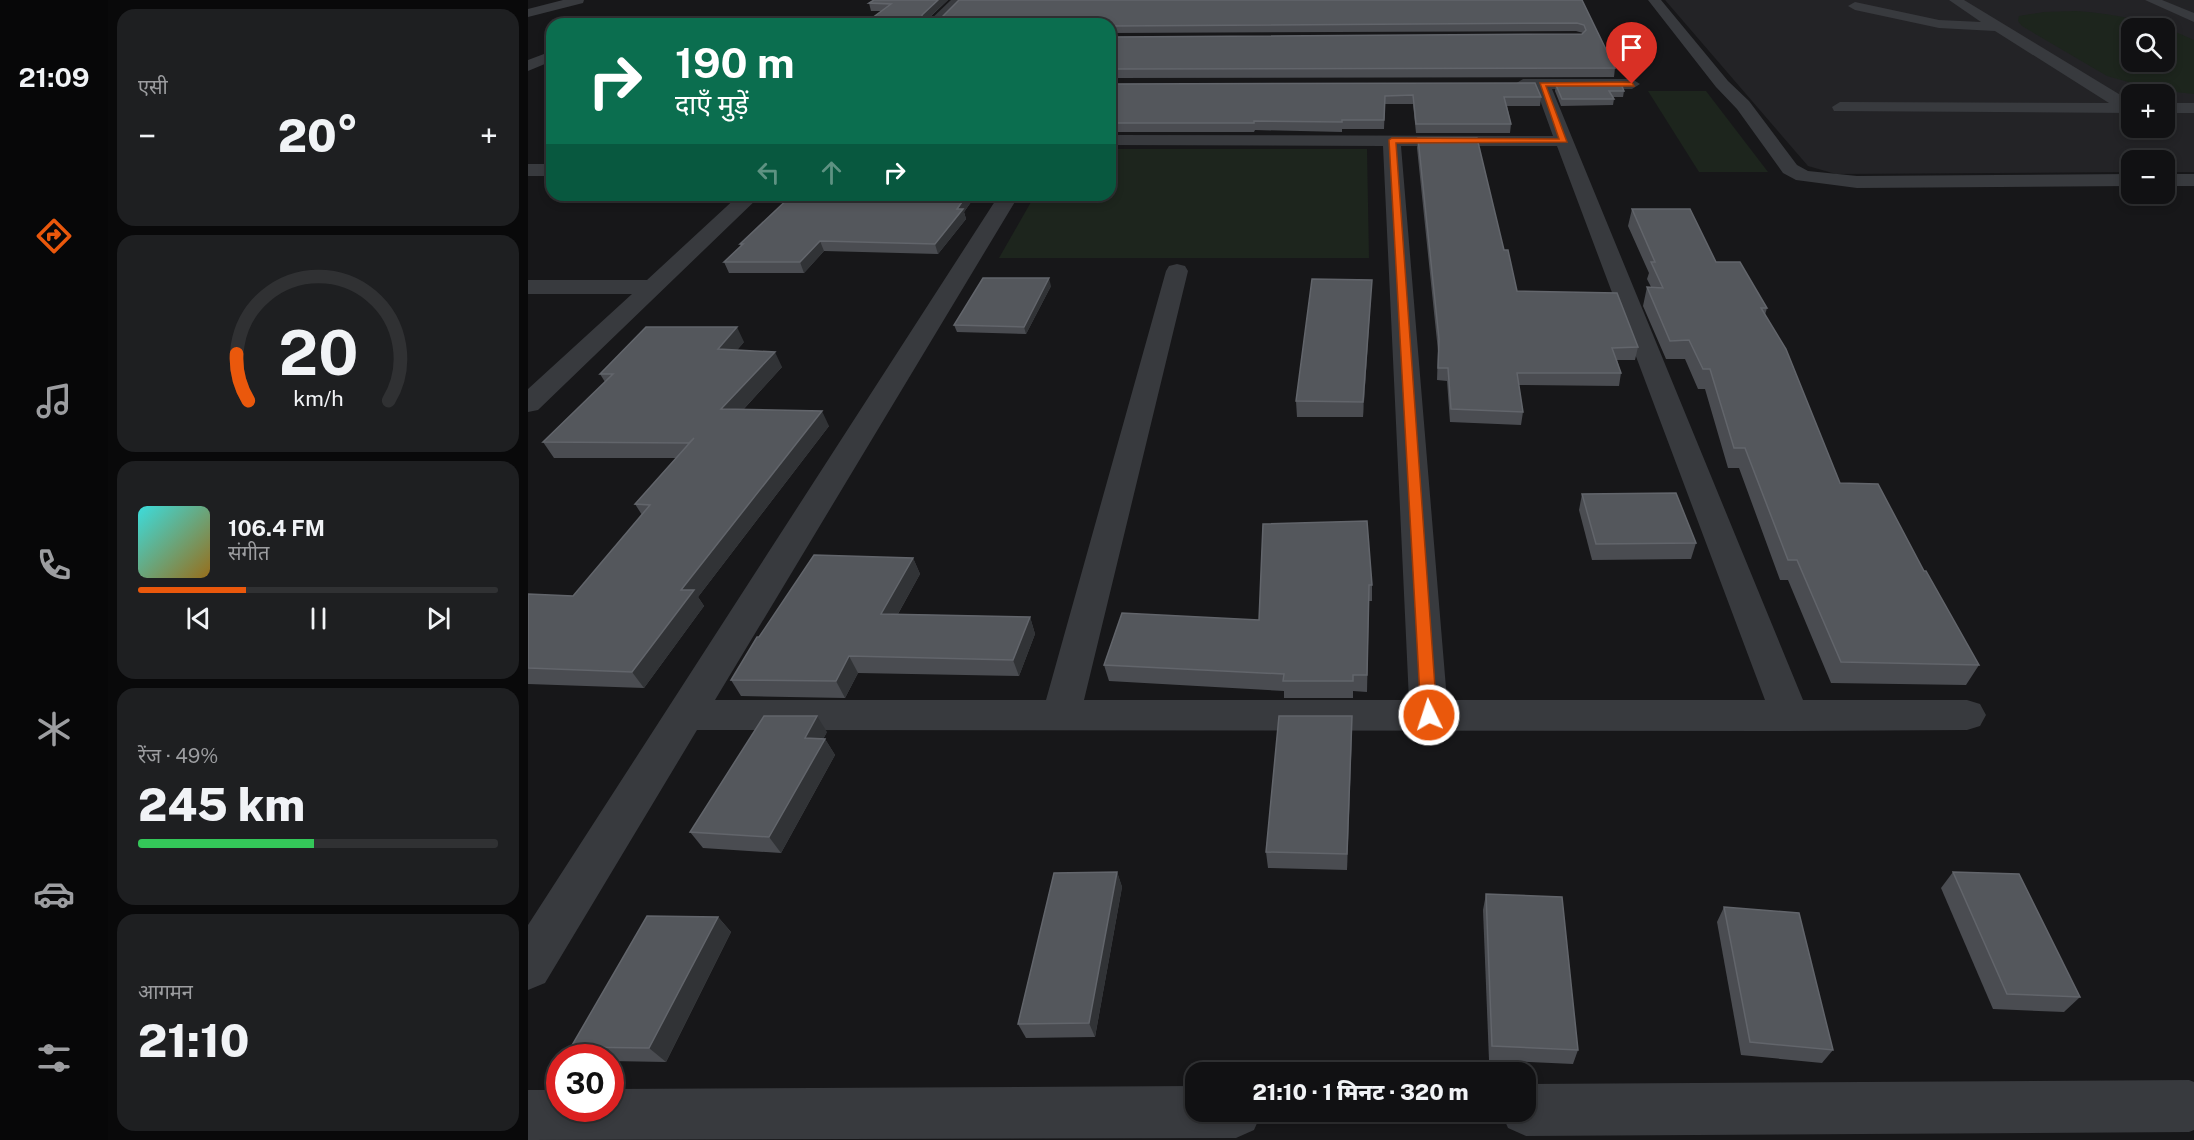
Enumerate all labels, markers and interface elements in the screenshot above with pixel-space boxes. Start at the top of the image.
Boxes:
map controls [2121,18,2175,204]
button: search [2121,18,2175,72]
pin [1606,22,1657,84]
icon: arrive [1615,31,1648,64]
text: 190 m [675,38,795,87]
icon: right [576,42,654,120]
text: 21:09 [18,61,90,93]
text: एसी [138,75,168,99]
button: + [2121,84,2175,138]
text: दाएँ मुड़ें [675,88,748,120]
text: 20° [278,109,358,162]
text: − [138,117,156,155]
text: + [480,117,498,155]
button: − [2121,150,2175,204]
icon: left [752,156,785,189]
icon: ahead [815,156,848,189]
icon: right [878,156,911,189]
icon: directions [33,215,75,257]
text: 20 [278,316,358,389]
icon: music [33,380,75,422]
text: km/h [293,386,343,411]
text: 106.4 FM [228,515,325,541]
text: संगीत [228,541,269,565]
icon: phone [33,544,75,586]
icon: previous [182,602,215,635]
icon: pause [302,602,335,635]
icon: next [422,602,455,635]
position arrow [1397,683,1461,747]
icon: climate [33,708,75,750]
text: रेंज · 49% [138,744,218,768]
text: 245 km [138,778,305,831]
icon: car [33,873,75,915]
text: आगमन [138,980,193,1004]
text: 21:10 [138,1014,250,1067]
icon: filters [33,1037,75,1079]
speed limit sign: 30 [546,1044,624,1122]
text: 21:10 · 1 मिनट · 320 m [1252,1079,1469,1105]

